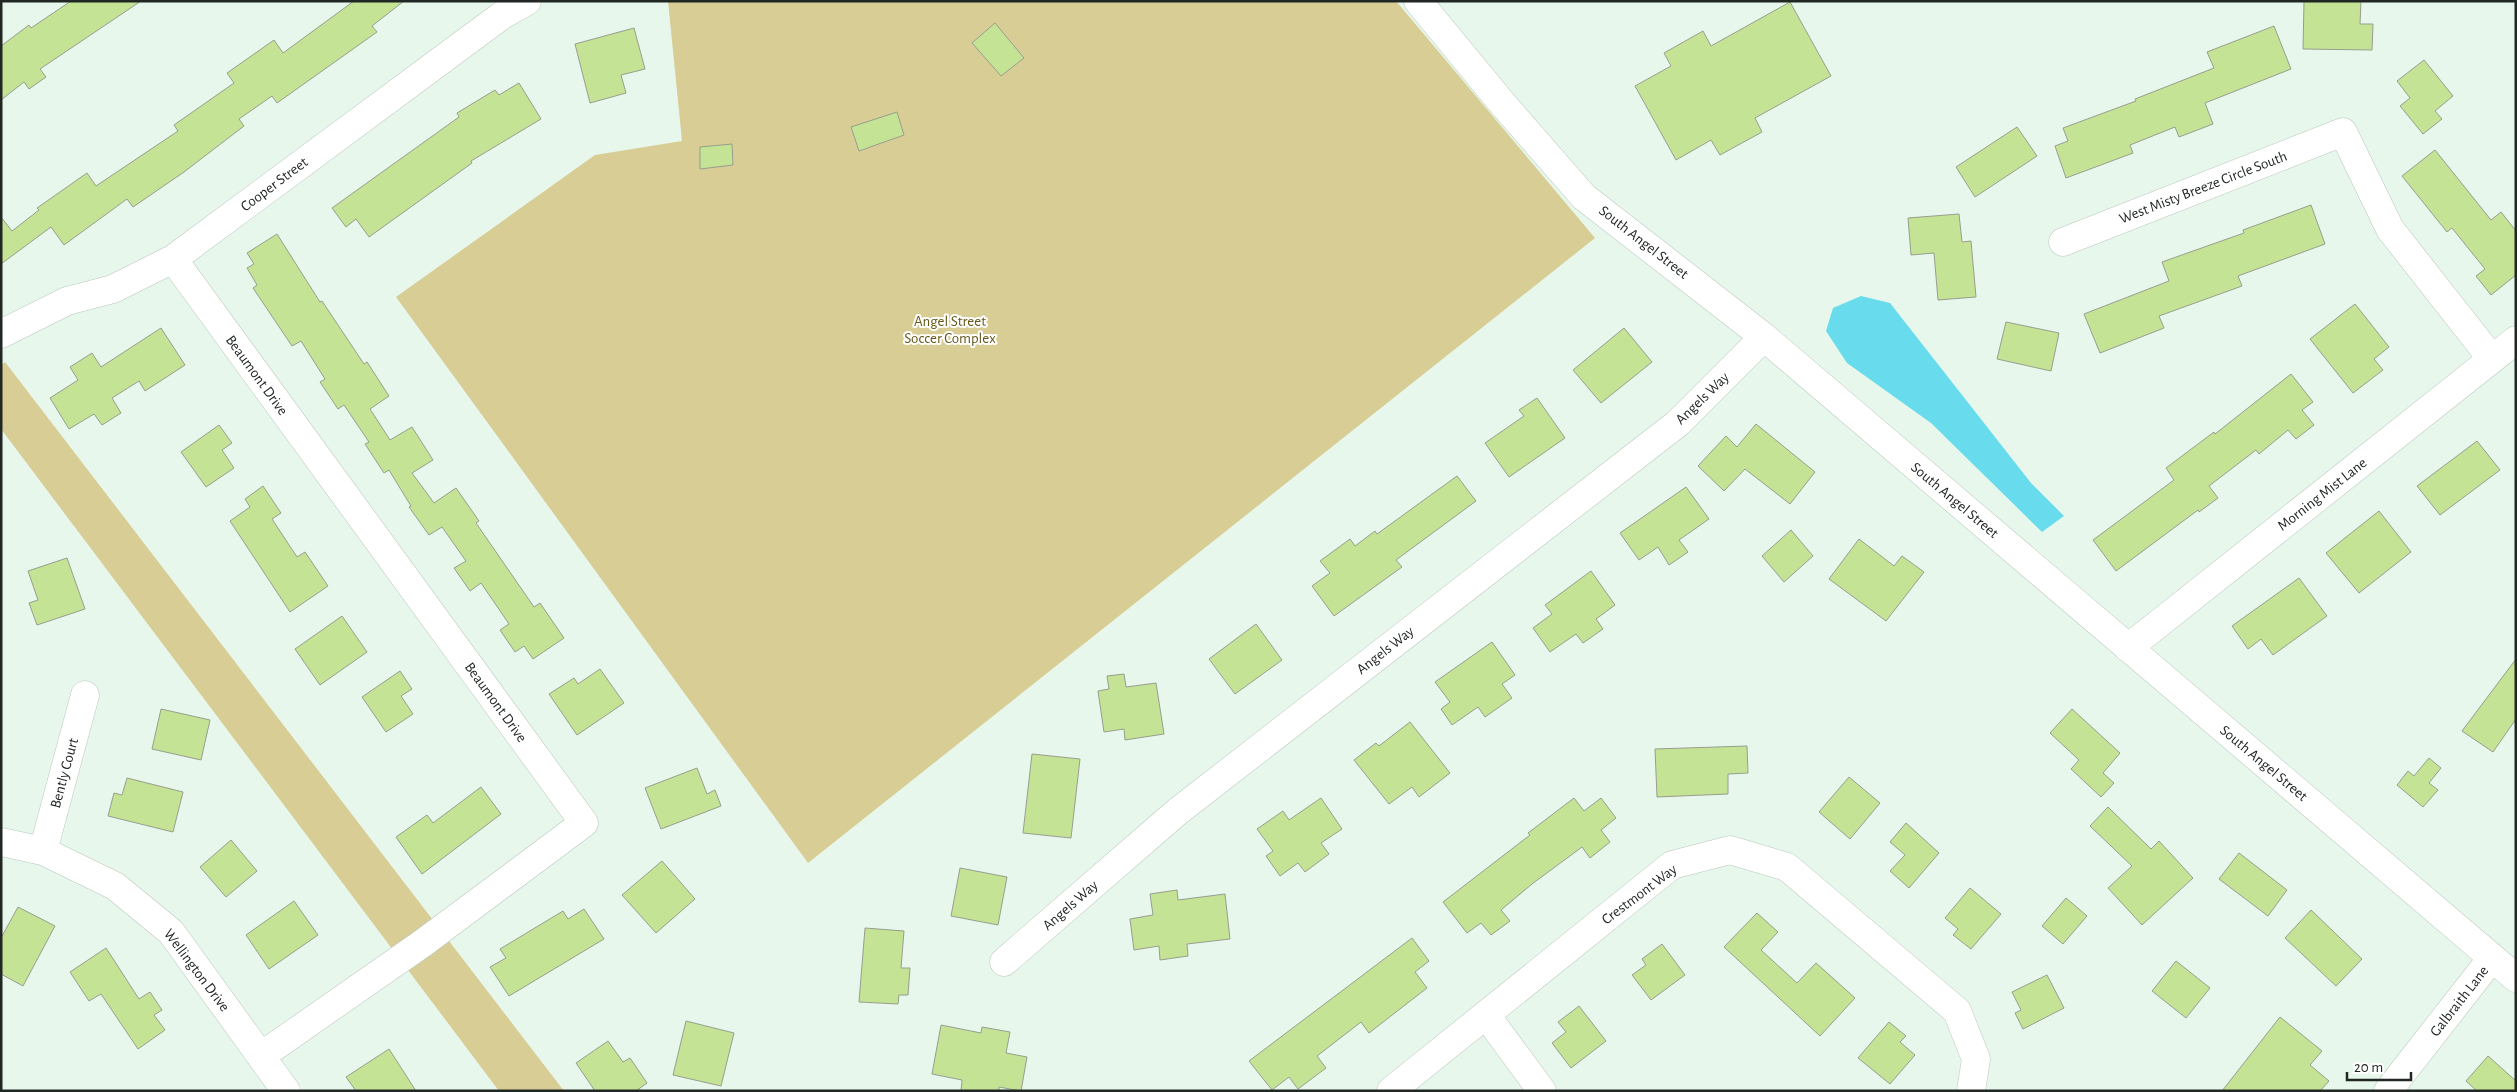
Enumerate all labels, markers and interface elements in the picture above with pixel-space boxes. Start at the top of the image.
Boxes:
street label: West Misty Breeze Circle South [2117,148,2289,226]
street label: Cooper Street [238,154,311,214]
street label: South Angel Street [1596,203,1691,282]
park label: Angel Street Soccer Complex [904,314,996,346]
street label: Beaumont Drive [223,333,291,418]
street label: Angels Way [1673,369,1732,427]
street label: Morning Mist Lane [2275,455,2370,534]
street label: South Angel Street [1908,460,2001,541]
street label: Angels Way [1354,623,1417,677]
street label: Beaumont Drive [462,660,530,745]
street label: South Angel Street [2217,723,2310,804]
street label: Bently Court [48,736,81,810]
street label: Crestmont Way [1599,861,1680,927]
street label: Angels Way [1040,877,1101,933]
street label: Wellington Drive [161,926,232,1014]
street label: Galbraith Lane [2427,963,2492,1039]
scale bar [2347,1050,2411,1082]
text: 20 m [2354,1060,2383,1075]

